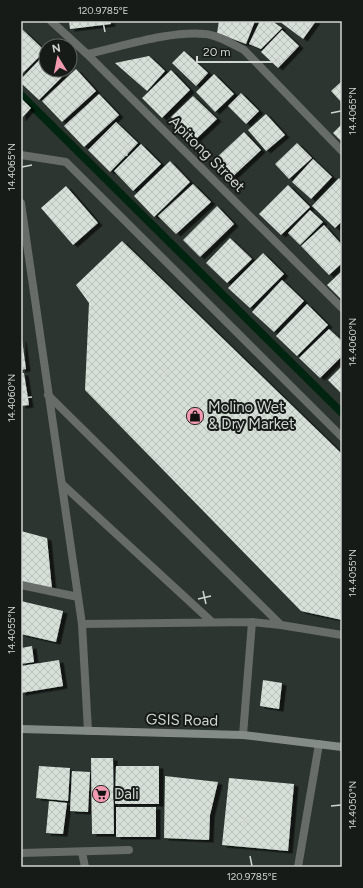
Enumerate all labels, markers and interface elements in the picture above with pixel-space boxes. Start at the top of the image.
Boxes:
text: 120.9785°E [78,4,128,17]
north arrow [38,38,78,78]
scale bar [197,38,279,64]
text: N [51,42,62,56]
text: 20 m [203,45,231,59]
text: 14.4065°N [346,87,359,135]
street label: Apitong Street [165,112,249,196]
text: 14.4065°N [5,143,18,191]
text: 14.4060°N [346,318,359,366]
text: 14.4060°N [5,374,18,422]
place label: Molino Wet & Dry Market [208,398,295,433]
shop icon: Molino Wet & Dry Market [185,406,205,426]
text: 14.4055°N [346,549,359,597]
text: 14.4055°N [5,606,18,654]
street label: GSIS Road [146,710,218,730]
text: 14.4050°N [346,781,359,829]
supermarket icon: Dali [91,784,111,804]
place label: Dali [114,785,139,803]
text: 120.9785°E [227,870,277,883]

